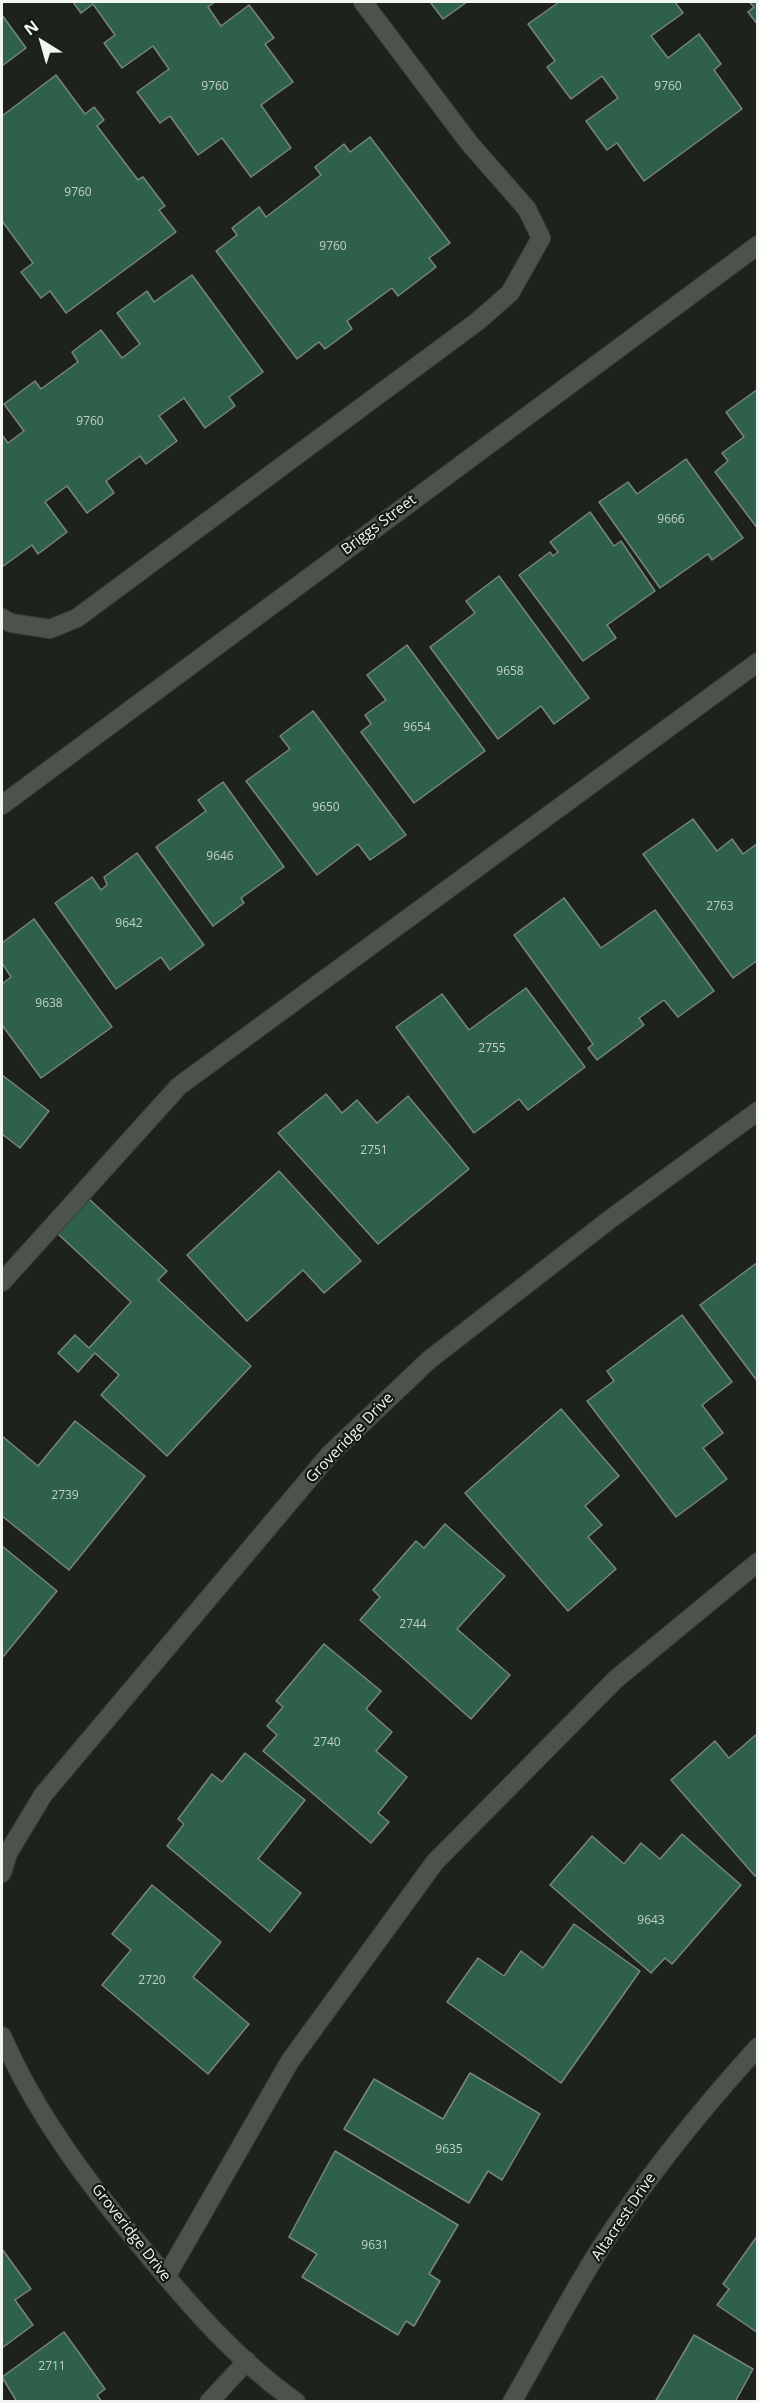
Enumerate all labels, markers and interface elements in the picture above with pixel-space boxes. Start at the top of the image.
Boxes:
north arrow [12,12,72,72]
text: N [19,15,43,40]
house number: 9760 [201,80,229,94]
house number: 9760 [654,80,682,94]
house number: 9760 [64,186,92,200]
house number: 9760 [319,240,347,254]
house number: 9760 [76,415,104,429]
street label: Briggs Street [338,491,420,559]
house number: 9666 [657,513,685,527]
house number: 9658 [496,665,524,679]
house number: 9654 [403,721,431,735]
house number: 9650 [312,801,340,815]
house number: 9646 [206,850,234,864]
house number: 2763 [706,900,734,914]
house number: 9642 [115,917,143,931]
house number: 9638 [35,997,63,1011]
house number: 2755 [478,1042,506,1056]
house number: 2751 [360,1144,388,1158]
street label: Groveridge Drive [302,1389,398,1487]
house number: 2739 [51,1489,79,1503]
house number: 2744 [399,1618,427,1632]
house number: 2740 [313,1736,341,1750]
house number: 9643 [637,1914,665,1928]
house number: 2720 [138,1974,166,1988]
house number: 9635 [435,2143,463,2157]
street label: Altacrest Drive [588,2170,660,2264]
street label: Groveridge Drive [88,2181,174,2285]
house number: 9631 [361,2239,389,2253]
house number: 2711 [38,2360,66,2374]

